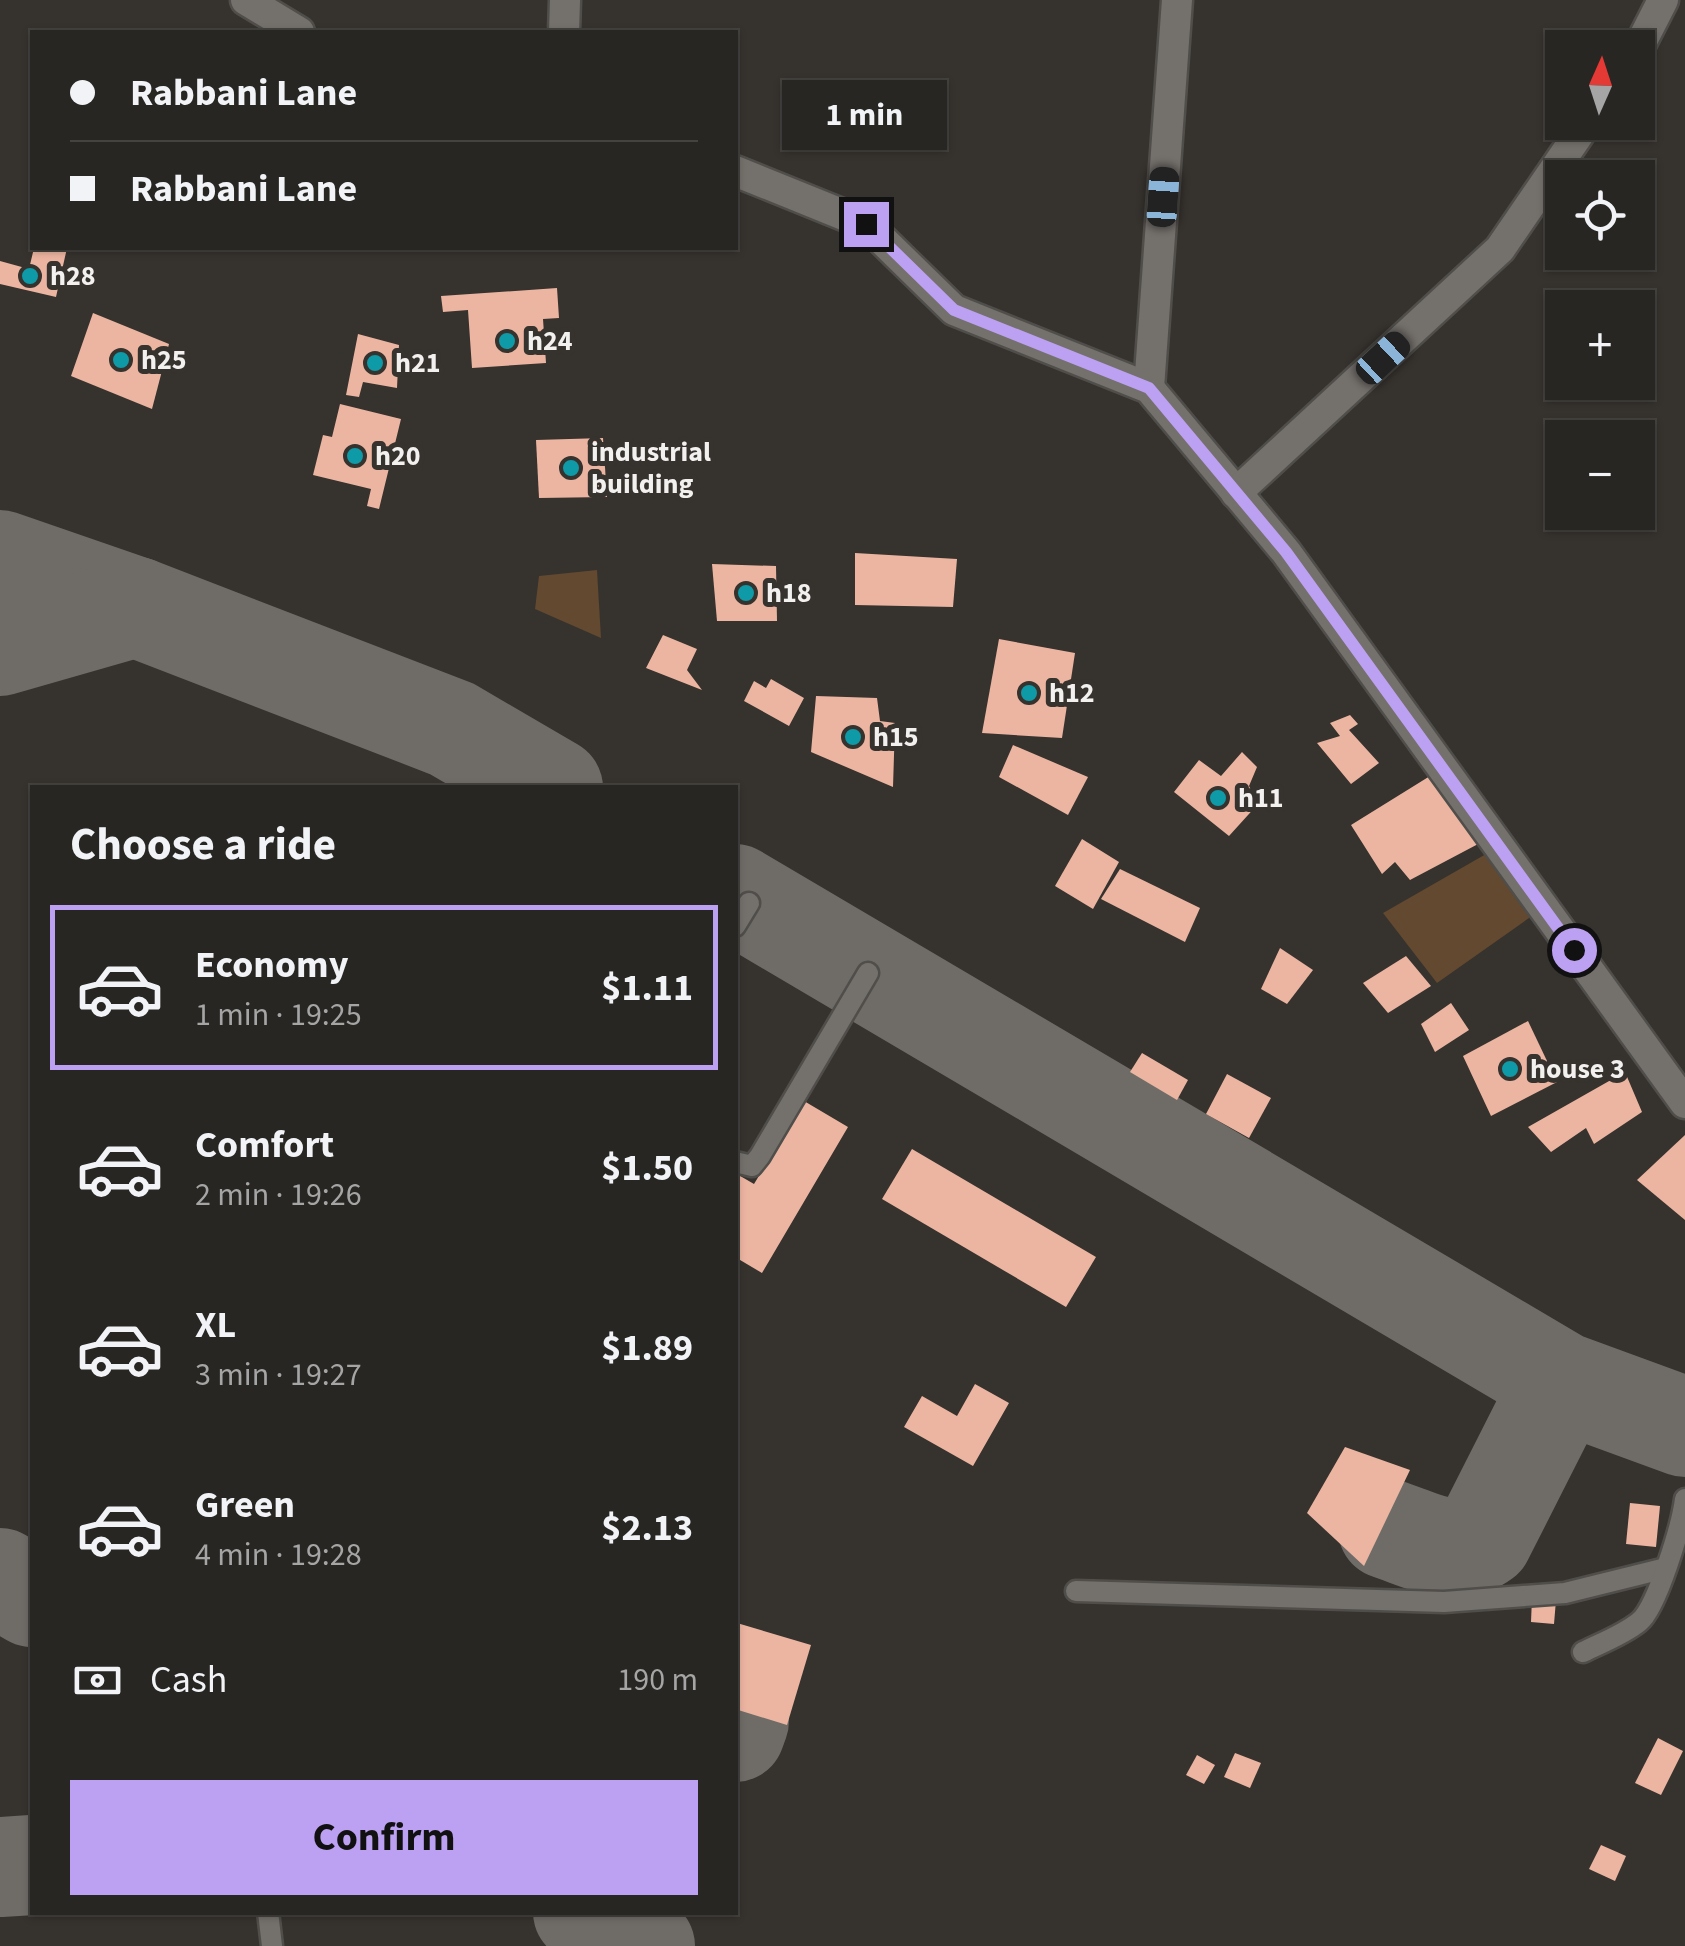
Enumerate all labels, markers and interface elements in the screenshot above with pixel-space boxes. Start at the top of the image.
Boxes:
north arrow [1545,30,1655,140]
map controls [1545,30,1655,530]
text: Rabbani Lane [130,66,357,120]
callout: 1 min [784,79,948,149]
text: 1 min [826,92,903,138]
button: locate [1545,160,1655,270]
text: Rabbani Lane [130,162,357,216]
car [1146,166,1180,228]
route end [844,202,889,247]
place label: h28 [50,256,96,296]
marker: h28 [19,265,41,287]
button: + [1545,290,1655,400]
place label: h24 [527,321,573,361]
car [1351,327,1415,389]
marker: h24 [496,330,518,352]
place label: h25 [141,340,187,380]
place label: h21 [395,343,441,383]
marker: h25 [110,349,132,371]
marker: h21 [364,352,386,374]
button: − [1545,420,1655,530]
place label: industrial building [591,432,711,504]
place label: h20 [375,436,421,476]
marker: h20 [344,445,366,467]
marker: industrial building [560,457,582,479]
place label: h18 [766,573,812,613]
marker: h18 [735,582,757,604]
place label: h12 [1049,673,1095,713]
marker: h12 [1018,682,1040,704]
place label: h15 [873,717,919,757]
marker: h15 [842,726,864,748]
place label: h11 [1238,778,1284,818]
marker: h11 [1207,787,1229,809]
text: Choose a ride [70,813,336,877]
route start [1552,928,1597,973]
text: Economy [195,938,348,992]
icon: car [75,943,165,1033]
text: $1.11 [601,961,693,1015]
text: 1 min · 19:25 [195,992,362,1038]
place label: house 3 [1530,1049,1625,1089]
marker: house 3 [1499,1058,1521,1080]
text: Comfort [195,1118,334,1172]
icon: car [75,1123,165,1213]
text: $1.50 [601,1141,693,1195]
text: 2 min · 19:26 [195,1172,362,1218]
text: XL [195,1298,236,1352]
icon: car [75,1303,165,1393]
text: $1.89 [601,1321,693,1375]
text: 3 min · 19:27 [195,1352,362,1398]
text: Green [195,1478,295,1532]
icon: car [75,1483,165,1573]
text: $2.13 [601,1501,693,1555]
text: 4 min · 19:28 [195,1532,362,1578]
icon: cash [70,1653,125,1708]
text: Cash [150,1653,227,1707]
text: 190 m [617,1657,698,1703]
button: Confirm [70,1780,698,1895]

